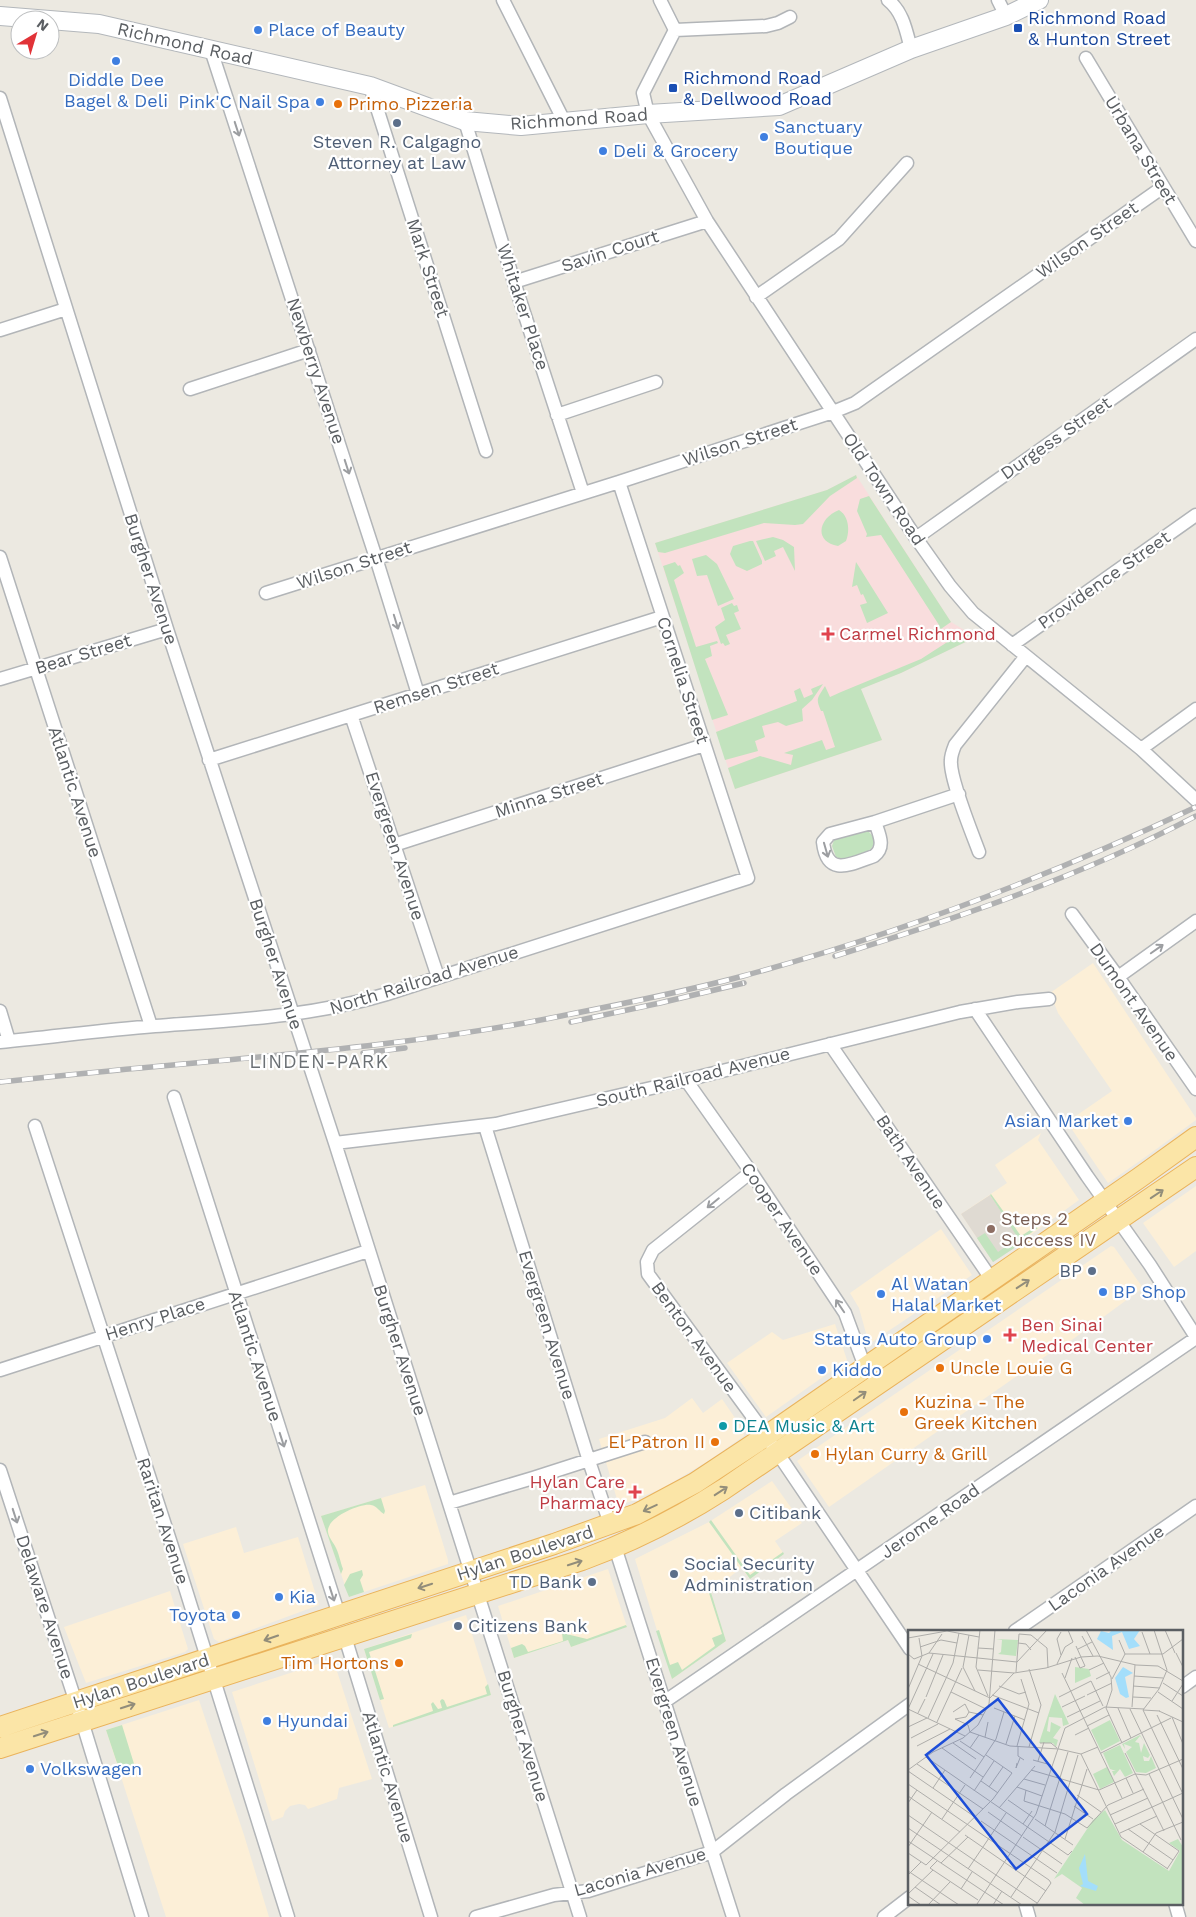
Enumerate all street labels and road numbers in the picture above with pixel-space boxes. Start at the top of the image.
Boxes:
street label: Richmond Road [115,18,255,69]
street label: Urbana Street [1101,92,1182,208]
street label: Richmond Road [509,103,649,134]
street label: Wilson Street [1032,197,1142,282]
street label: Mark Street [403,216,455,320]
street label: Savin Court [558,225,662,276]
street label: Whitaker Place [493,241,554,373]
street label: Newberry Avenue [283,295,350,447]
street label: Durgess Street [996,391,1115,484]
street label: Wilson Street [680,413,800,470]
street label: Old Town Road [839,428,930,549]
street label: Burgher Avenue [120,511,183,647]
street label: Providence Street [1034,526,1174,633]
street label: Wilson Street [294,536,414,593]
street label: Cornelia Street [653,614,714,746]
street label: Bear Street [32,629,134,678]
street label: Remsen Street [371,657,502,718]
street label: Atlantic Avenue [44,723,107,860]
street label: Minna Street [492,767,606,822]
street label: Evergreen Avenue [362,769,429,923]
street label: Burgher Avenue [245,896,308,1032]
street label: Dumont Avenue [1086,938,1183,1065]
street label: North Railroad Avenue [327,941,521,1018]
street label: South Railroad Avenue [594,1042,792,1111]
street label: Bath Avenue [872,1111,951,1213]
street label: Cooper Avenue [737,1158,828,1279]
street label: Evergreen Avenue [515,1248,580,1402]
street label: Benton Avenue [647,1277,742,1396]
street label: Burgher Avenue [369,1282,432,1418]
street label: Atlantic Avenue [224,1287,287,1424]
street label: Henry Place [102,1292,208,1345]
street label: Raritan Avenue [133,1455,194,1587]
street label: Jerome Road [876,1479,983,1562]
street label: Laconia Avenue [1044,1520,1168,1615]
street label: Hylan Boulevard [454,1521,596,1585]
street label: Delaware Avenue [12,1532,79,1682]
street label: Hylan Boulevard [70,1649,212,1713]
street label: Evergreen Avenue [642,1655,707,1809]
street label: Burgher Avenue [493,1667,554,1804]
street label: Atlantic Avenue [358,1708,419,1845]
street label: Laconia Avenue [571,1843,708,1900]

